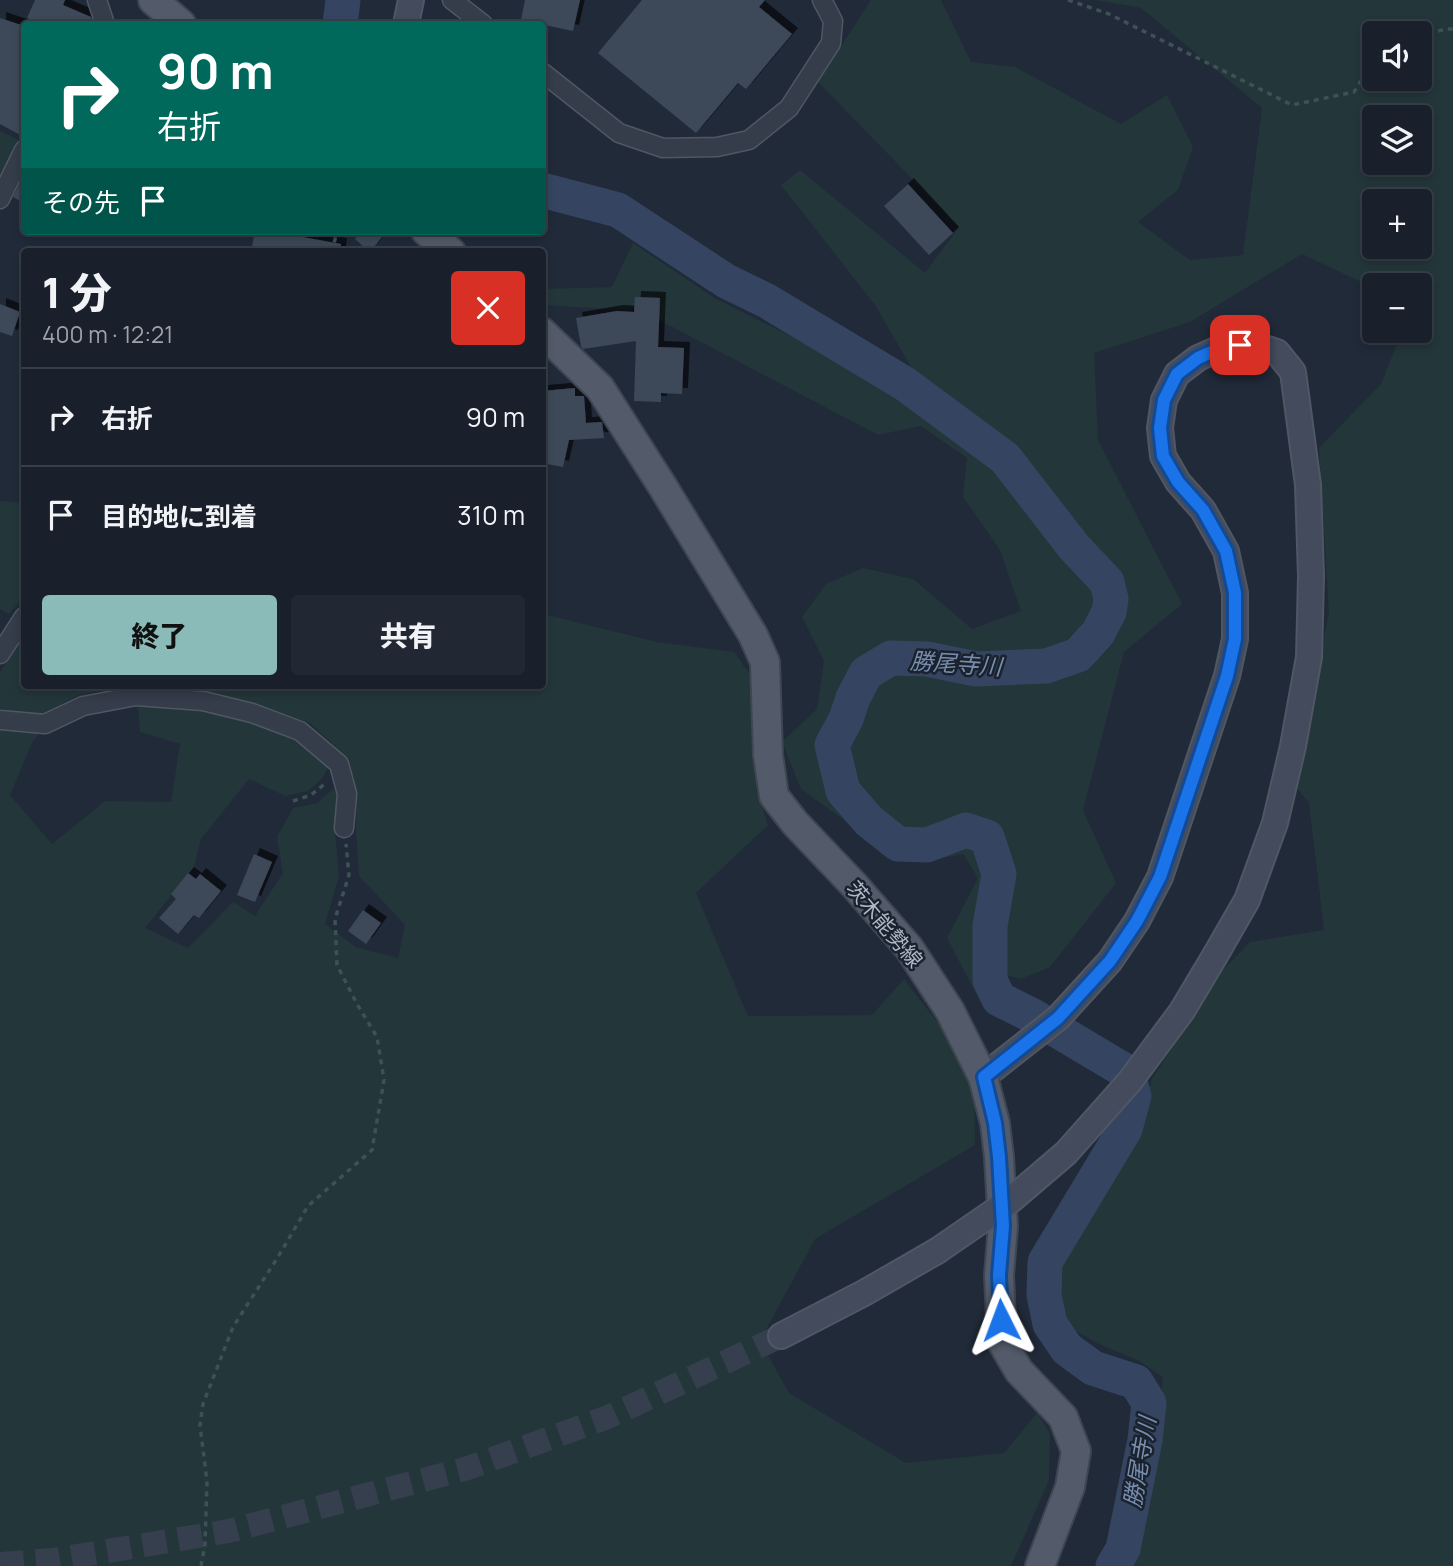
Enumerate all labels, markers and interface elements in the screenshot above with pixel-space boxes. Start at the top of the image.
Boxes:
map controls [1362,21,1432,343]
button: sound [1362,21,1432,91]
text: 90 m [157,37,274,104]
icon: right [42,49,133,140]
text: 右折 [157,104,221,148]
button: layers [1362,105,1432,175]
icon: arrive [134,182,172,220]
text: その先 [42,184,120,220]
button: + [1362,189,1432,259]
text: 1 分 [42,263,111,321]
button: close [451,271,525,345]
button: − [1362,273,1432,343]
pin [1210,315,1270,375]
text: 400 m · 12:21 [42,318,173,350]
icon: arrive [1221,326,1259,364]
icon: right [42,398,80,436]
text: 90 m [466,399,525,435]
text: 右折 [101,400,153,436]
icon: arrive [42,496,80,534]
text: 310 m [457,497,525,533]
text: 目的地に到着 [101,498,257,534]
button: 終了 [42,595,277,675]
button: 共有 [291,595,525,675]
water label: 勝尾寺川 [909,644,1006,682]
street label: 茨木能勢線 [841,875,929,973]
position arrow [964,1283,1038,1357]
water label: 勝尾寺川 [1115,1411,1163,1510]

